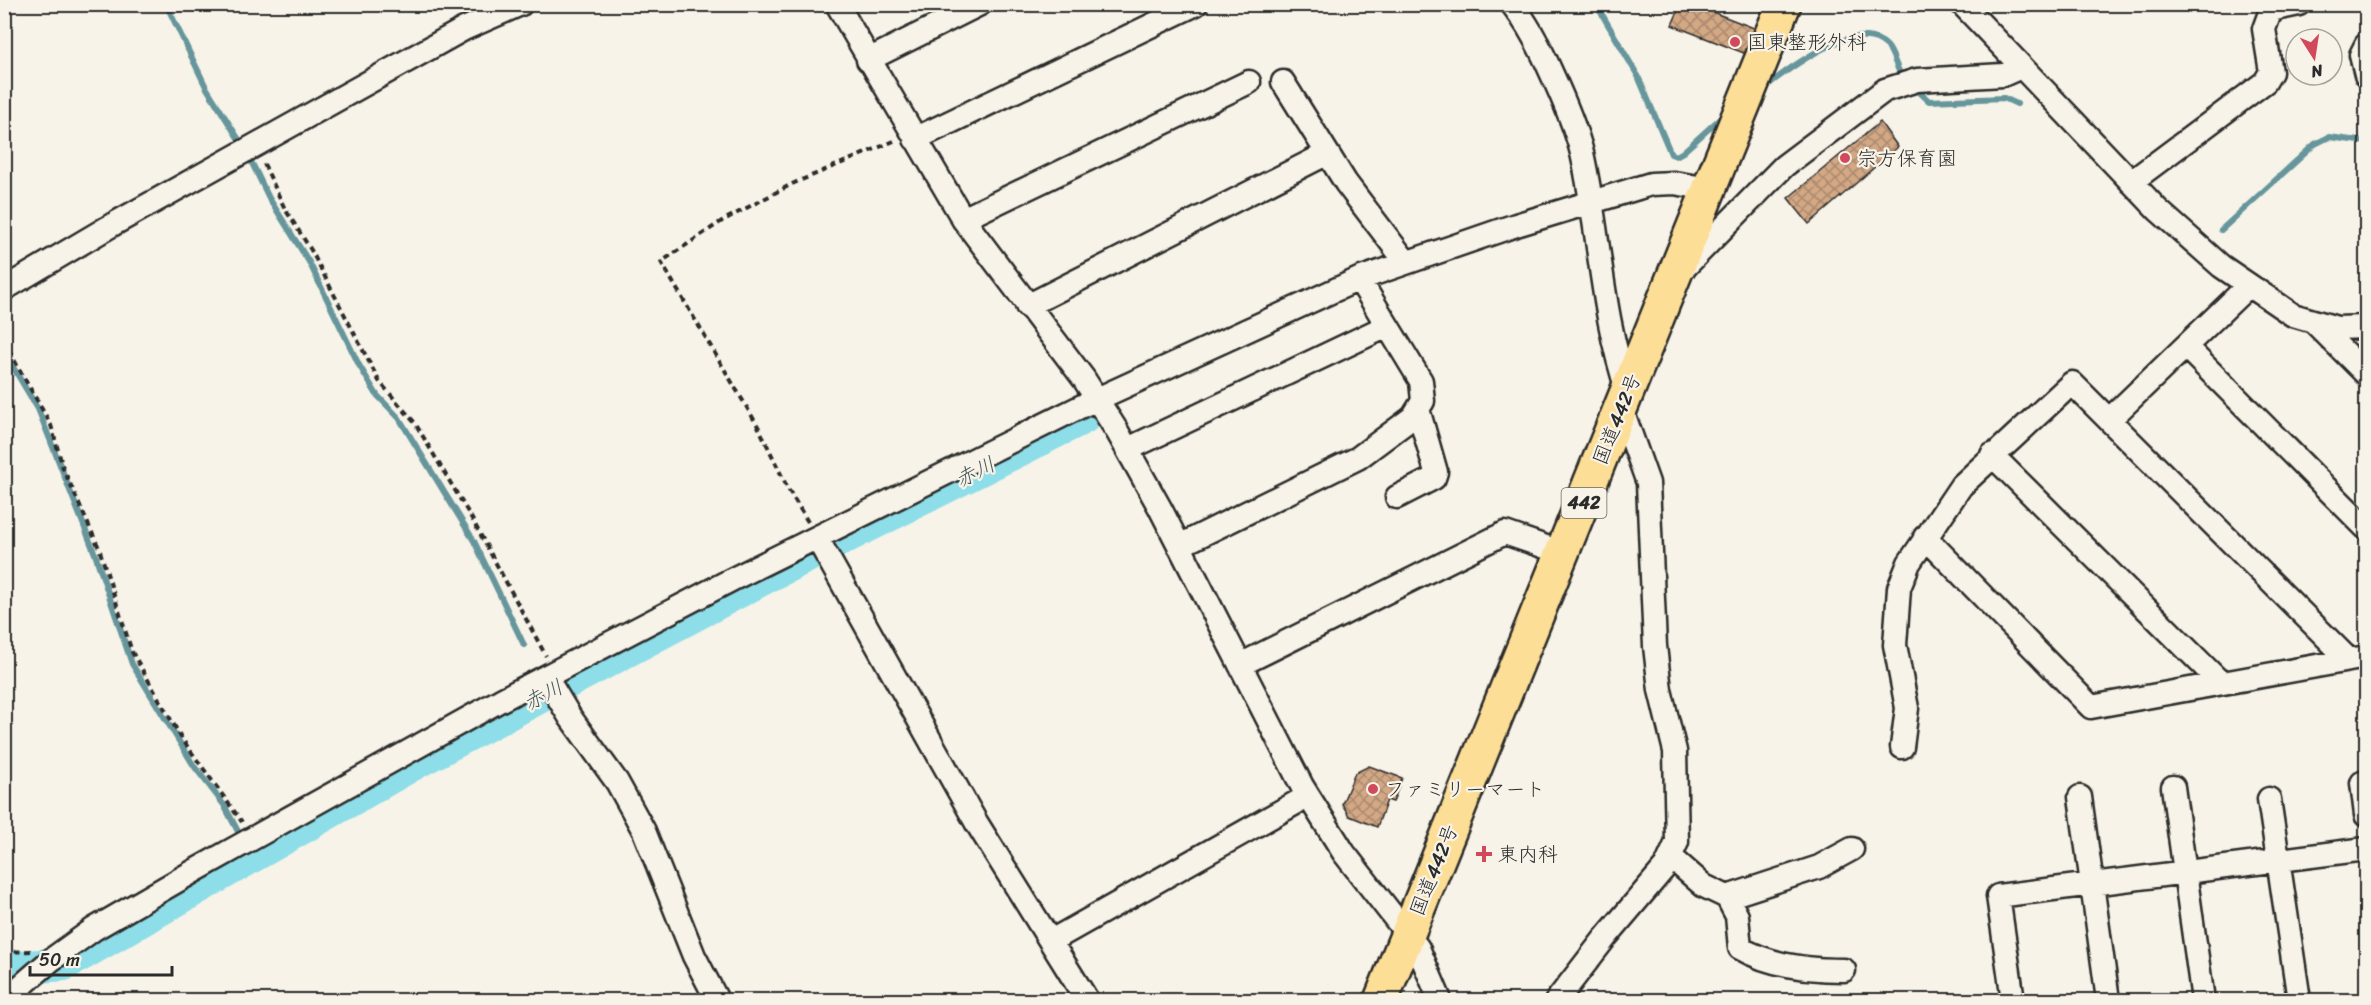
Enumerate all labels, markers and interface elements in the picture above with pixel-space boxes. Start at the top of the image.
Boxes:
place label: 国東整形外科 [1747,25,1867,60]
north arrow [2284,27,2344,87]
marker: 国東整形外科 [1728,35,1742,49]
text: N [2308,56,2326,87]
place label: 宗方保育園 [1857,141,1957,176]
marker: 宗方保育園 [1838,151,1852,165]
street label: 国道442号 [1583,368,1651,470]
water label: 赤川 [948,446,1002,498]
road number: 442 [1562,488,1606,518]
water label: 赤川 [516,668,570,722]
place label: ファミリーマート [1385,772,1545,807]
marker: ファミリーマート [1366,782,1380,796]
street label: 国道442号 [1400,819,1468,921]
place label: 東内科 [1498,837,1558,872]
marker: 東内科 [1475,845,1493,863]
scale bar [30,939,172,977]
text: 50 m [39,944,80,976]

